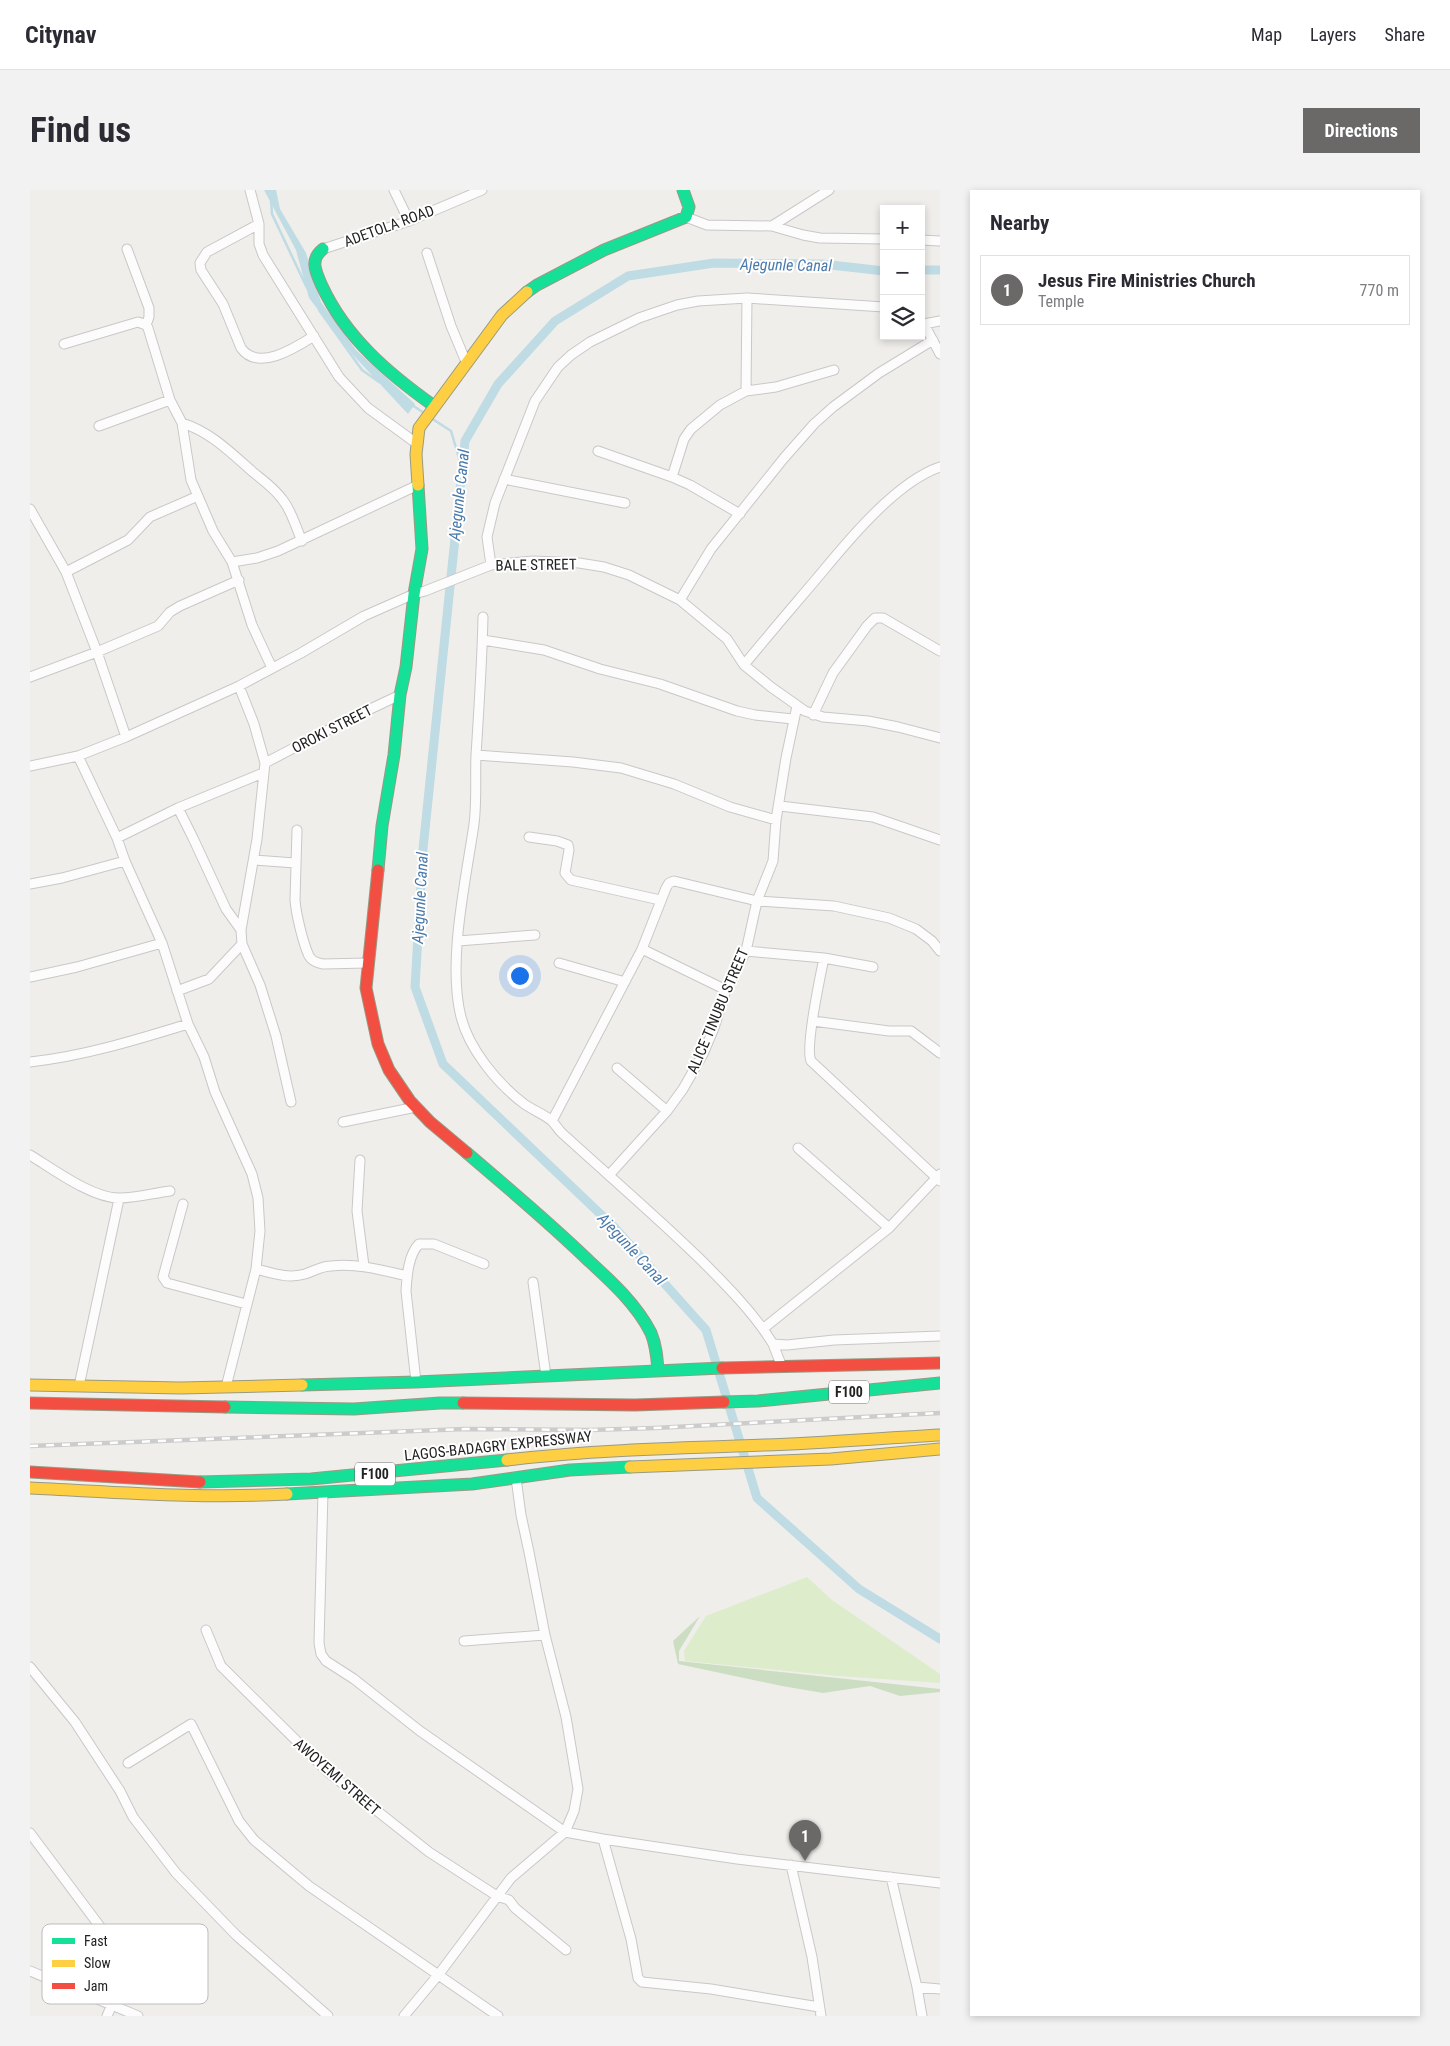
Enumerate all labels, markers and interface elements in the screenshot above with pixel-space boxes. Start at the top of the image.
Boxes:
text: Citynav [25,21,96,49]
text: Map [1251,24,1282,45]
text: Layers [1310,24,1357,45]
text: Share [1385,24,1425,45]
button: Directions [1303,108,1420,153]
text: Find us [30,110,131,151]
street label: ADETOLA ROAD [341,201,437,251]
map controls [880,205,925,340]
button: + [880,205,925,250]
text: Nearby [990,211,1049,235]
button: − [880,250,925,295]
water label: Ajegunle Canal [739,255,832,275]
text: Jesus Fire Ministries Church [1038,269,1256,292]
text: 1 [1003,281,1011,300]
text: 770 m [1360,281,1399,300]
text: Temple [1038,292,1084,311]
button: layers [880,295,925,340]
water label: Ajegunle Canal [445,448,473,543]
street label: BALE STREET [495,555,577,575]
street label: OROKI STREET [289,701,375,757]
water label: Ajegunle Canal [408,851,432,945]
street label: ALICE TINUBU STREET [683,945,753,1076]
your location [507,963,533,989]
water label: Ajegunle Canal [593,1208,670,1289]
road number: F100 [829,1380,869,1404]
street label: LAGOS-BADAGRY EXPRESSWAY [403,1427,593,1465]
road number: F100 [355,1462,395,1486]
street label: AWOYEMI STREET [290,1735,384,1820]
pin: 1 [789,1820,821,1861]
legend [42,1924,208,2004]
text: Fast [84,1933,108,1949]
text: Slow [84,1955,111,1971]
text: Jam [84,1978,108,1994]

